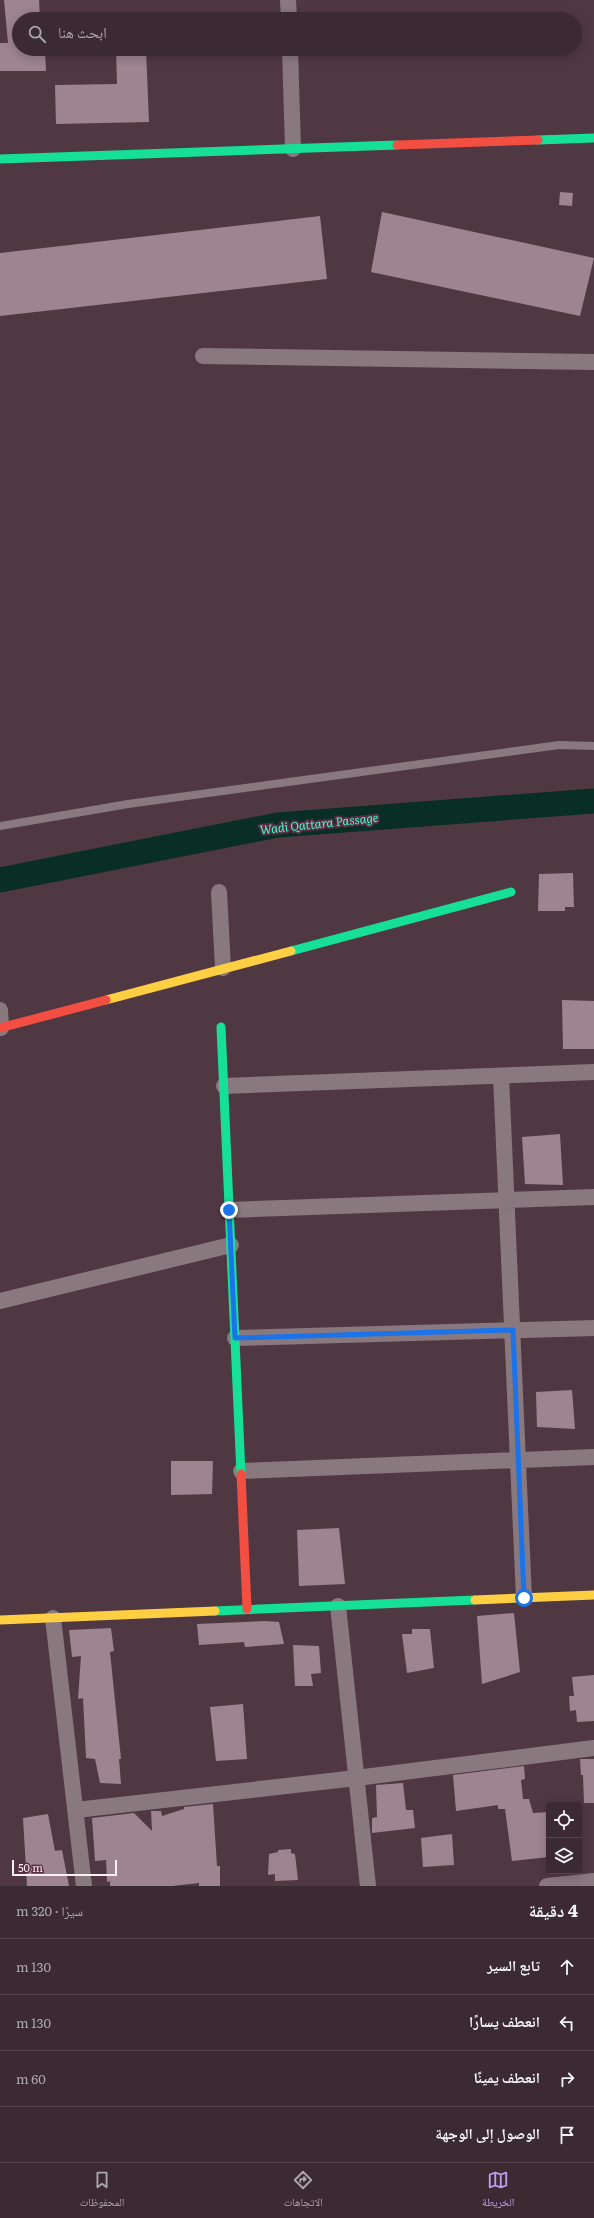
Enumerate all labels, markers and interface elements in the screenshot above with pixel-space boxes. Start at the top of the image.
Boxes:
search box [12,12,582,56]
text: ابحث هنا [58,20,107,43]
icon: search [26,23,48,45]
water label: Wadi Qattara Passage [259,808,379,838]
route end [220,1201,238,1219]
route start [515,1589,533,1607]
map controls [546,1802,582,1874]
button: locate [546,1802,582,1838]
button: layers [546,1838,582,1874]
scale bar [12,1858,117,1877]
text: 50 m [18,1859,43,1875]
text: 4 دقيقة [529,1897,578,1922]
text: سيرًا · 320 m [16,1901,83,1920]
text: تابع السير [487,1953,540,1976]
icon: ahead [556,1956,578,1978]
text: 130 m [16,1957,51,1976]
text: انعطف يسارًا [469,2009,540,2032]
icon: left [556,2012,578,2034]
text: 130 m [16,2013,51,2032]
text: انعطف يمينًا [473,2065,540,2088]
icon: right [556,2068,578,2090]
text: 60 m [16,2069,46,2088]
text: الوصول إلى الوجهة [435,2121,540,2144]
icon: arrive [556,2124,578,2146]
tab: المحفوظات [80,2169,124,2213]
tab: الاتجاهات [284,2169,323,2213]
tab: الخريطة [482,2169,514,2213]

